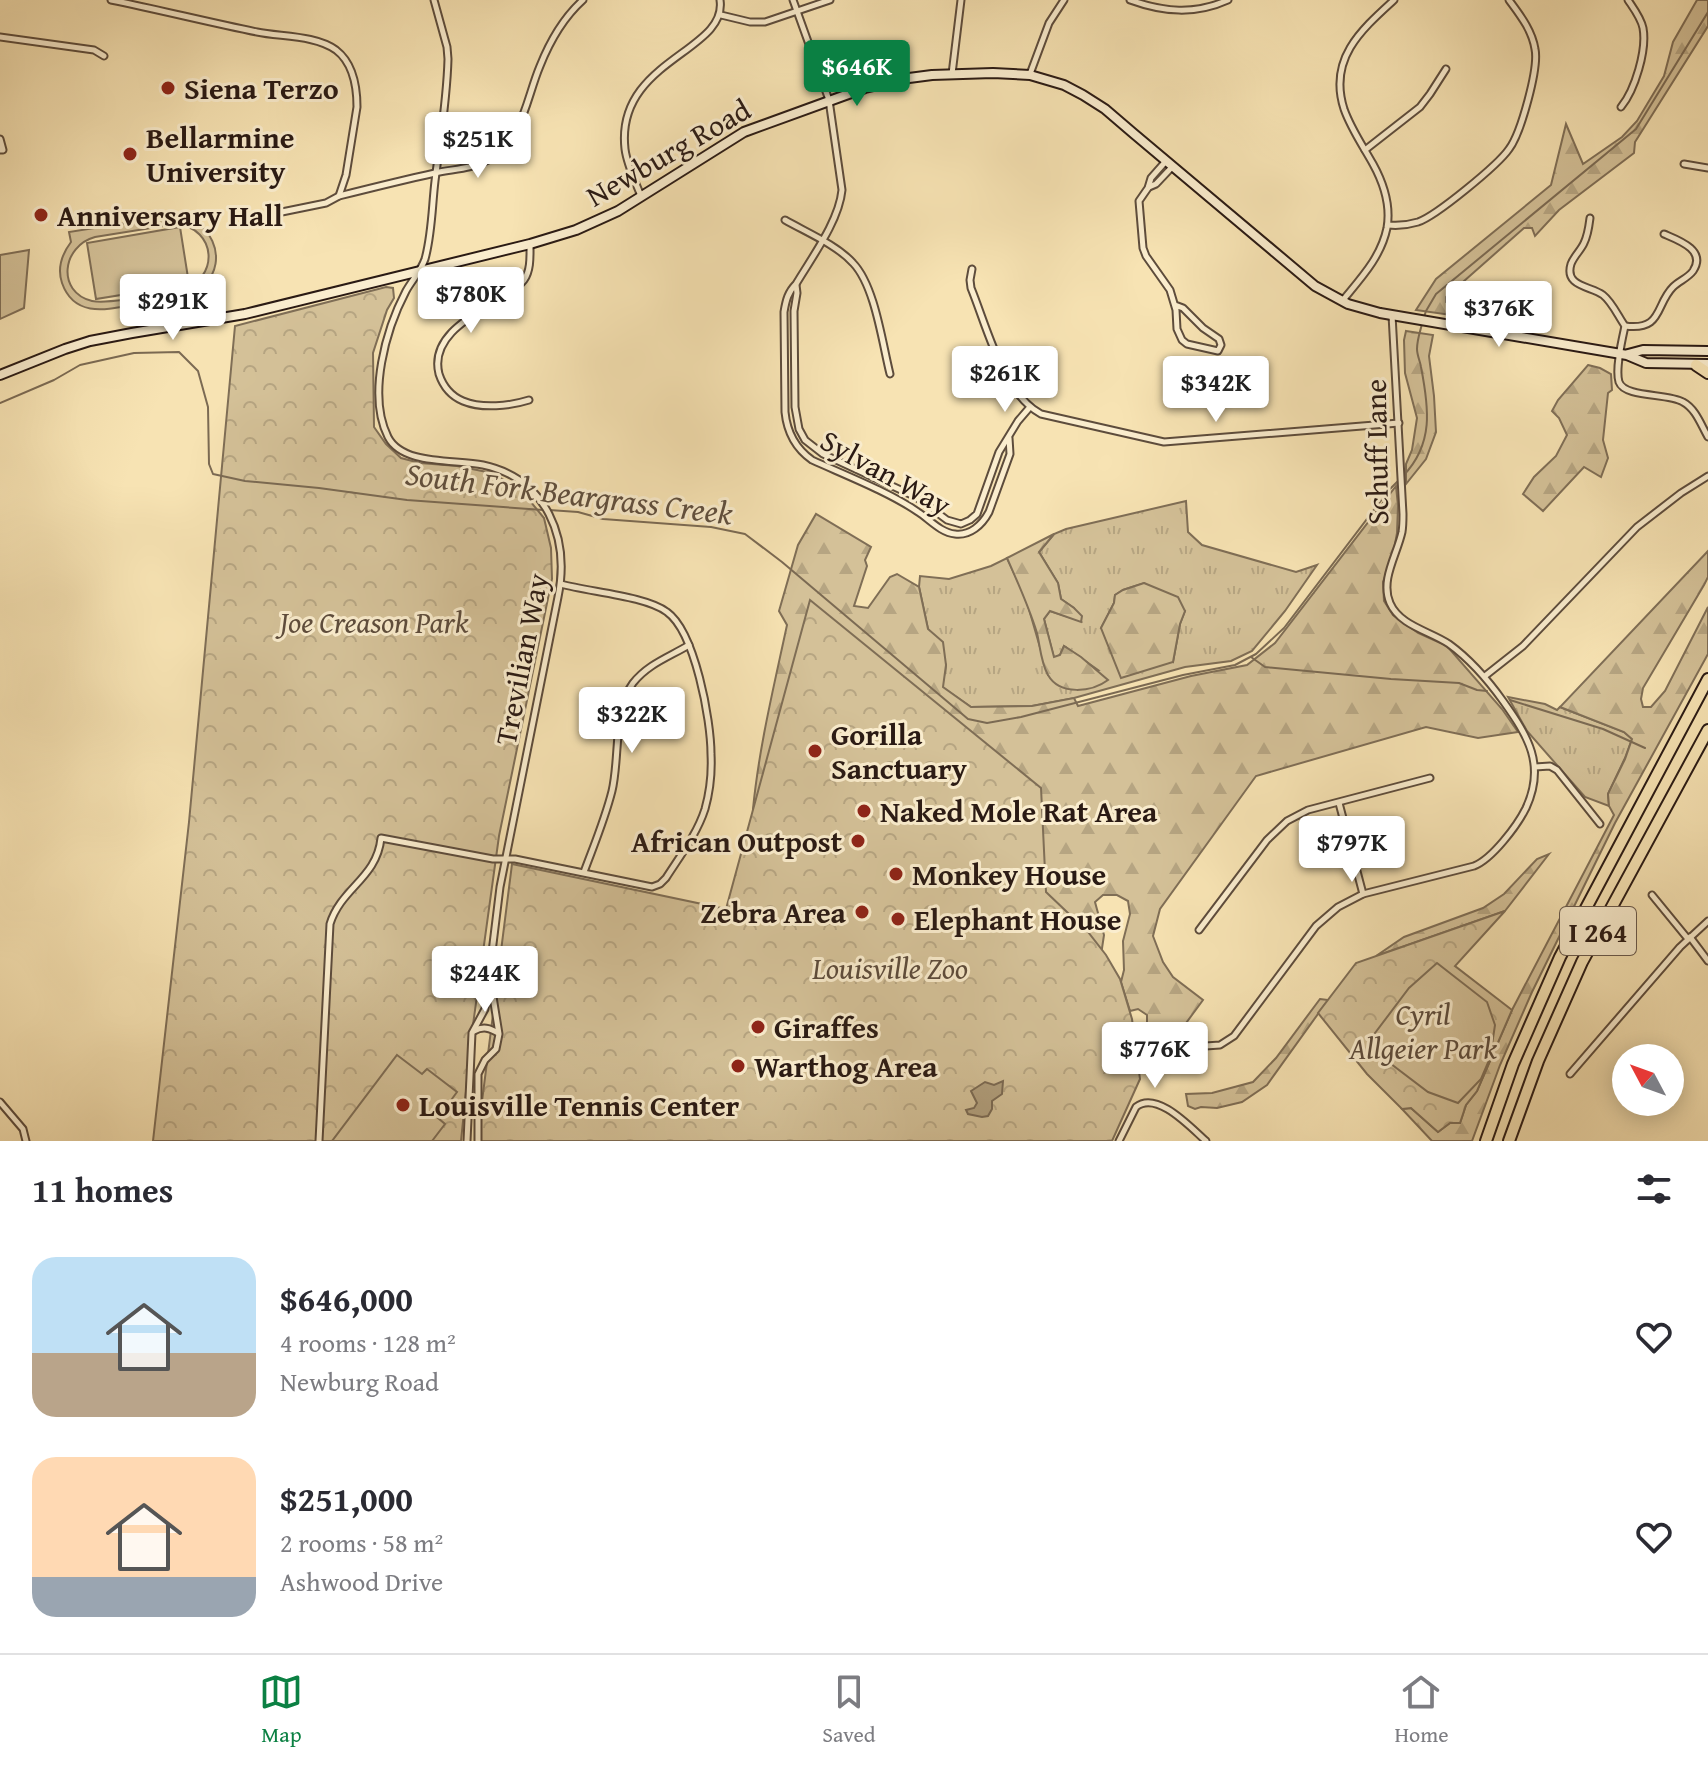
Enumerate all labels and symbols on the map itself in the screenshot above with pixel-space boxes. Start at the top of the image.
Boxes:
pin: $646K [801,40,913,108]
place label: Siena Terzo [184,66,339,110]
marker: Siena Terzo [159,79,177,97]
street label: Newburg Road [578,87,758,217]
pin: $251K [422,112,534,180]
place label: Bellarmine University [146,115,295,193]
marker: Bellarmine University [121,145,139,163]
place label: Anniversary Hall [57,193,283,237]
marker: Anniversary Hall [32,206,50,224]
pin: $780K [415,267,527,335]
pin: $291K [117,274,229,342]
pin: $376K [1443,281,1555,349]
pin: $261K [949,346,1061,414]
pin: $342K [1160,356,1272,424]
street label: Schuff Lane [1353,379,1399,525]
street label: Sylvan Way [813,418,959,526]
water label: South Fork Beargrass Creek [403,450,736,536]
street label: Trevilian Way [483,569,559,749]
park label: Joe Creason Park [275,600,469,644]
pin: $322K [576,687,688,755]
place label: Gorilla Sanctuary [831,712,967,790]
marker: Gorilla Sanctuary [806,742,824,760]
place label: Naked Mole Rat Area [880,789,1158,833]
marker: Naked Mole Rat Area [855,802,873,820]
pin: $797K [1296,816,1408,884]
place label: African Outpost [631,819,843,863]
marker: African Outpost [849,832,867,850]
place label: Monkey House [912,852,1106,896]
marker: Monkey House [887,865,905,883]
place label: Zebra Area [700,890,847,934]
place label: Elephant House [914,897,1122,941]
marker: Zebra Area [853,903,871,921]
road number: I 264 [1560,907,1636,955]
marker: Elephant House [889,910,907,928]
pin: $244K [429,946,541,1014]
park label: Louisville Zoo [811,946,968,990]
park label: Cyril Allgeier Park [1348,992,1497,1070]
place label: Giraffes [774,1005,879,1049]
marker: Giraffes [749,1018,767,1036]
pin: $776K [1099,1022,1211,1090]
place label: Warthog Area [754,1044,938,1088]
north arrow [1612,1044,1684,1116]
marker: Warthog Area [729,1057,747,1075]
place label: Louisville Tennis Center [419,1083,740,1127]
marker: Louisville Tennis Center [394,1096,412,1114]

